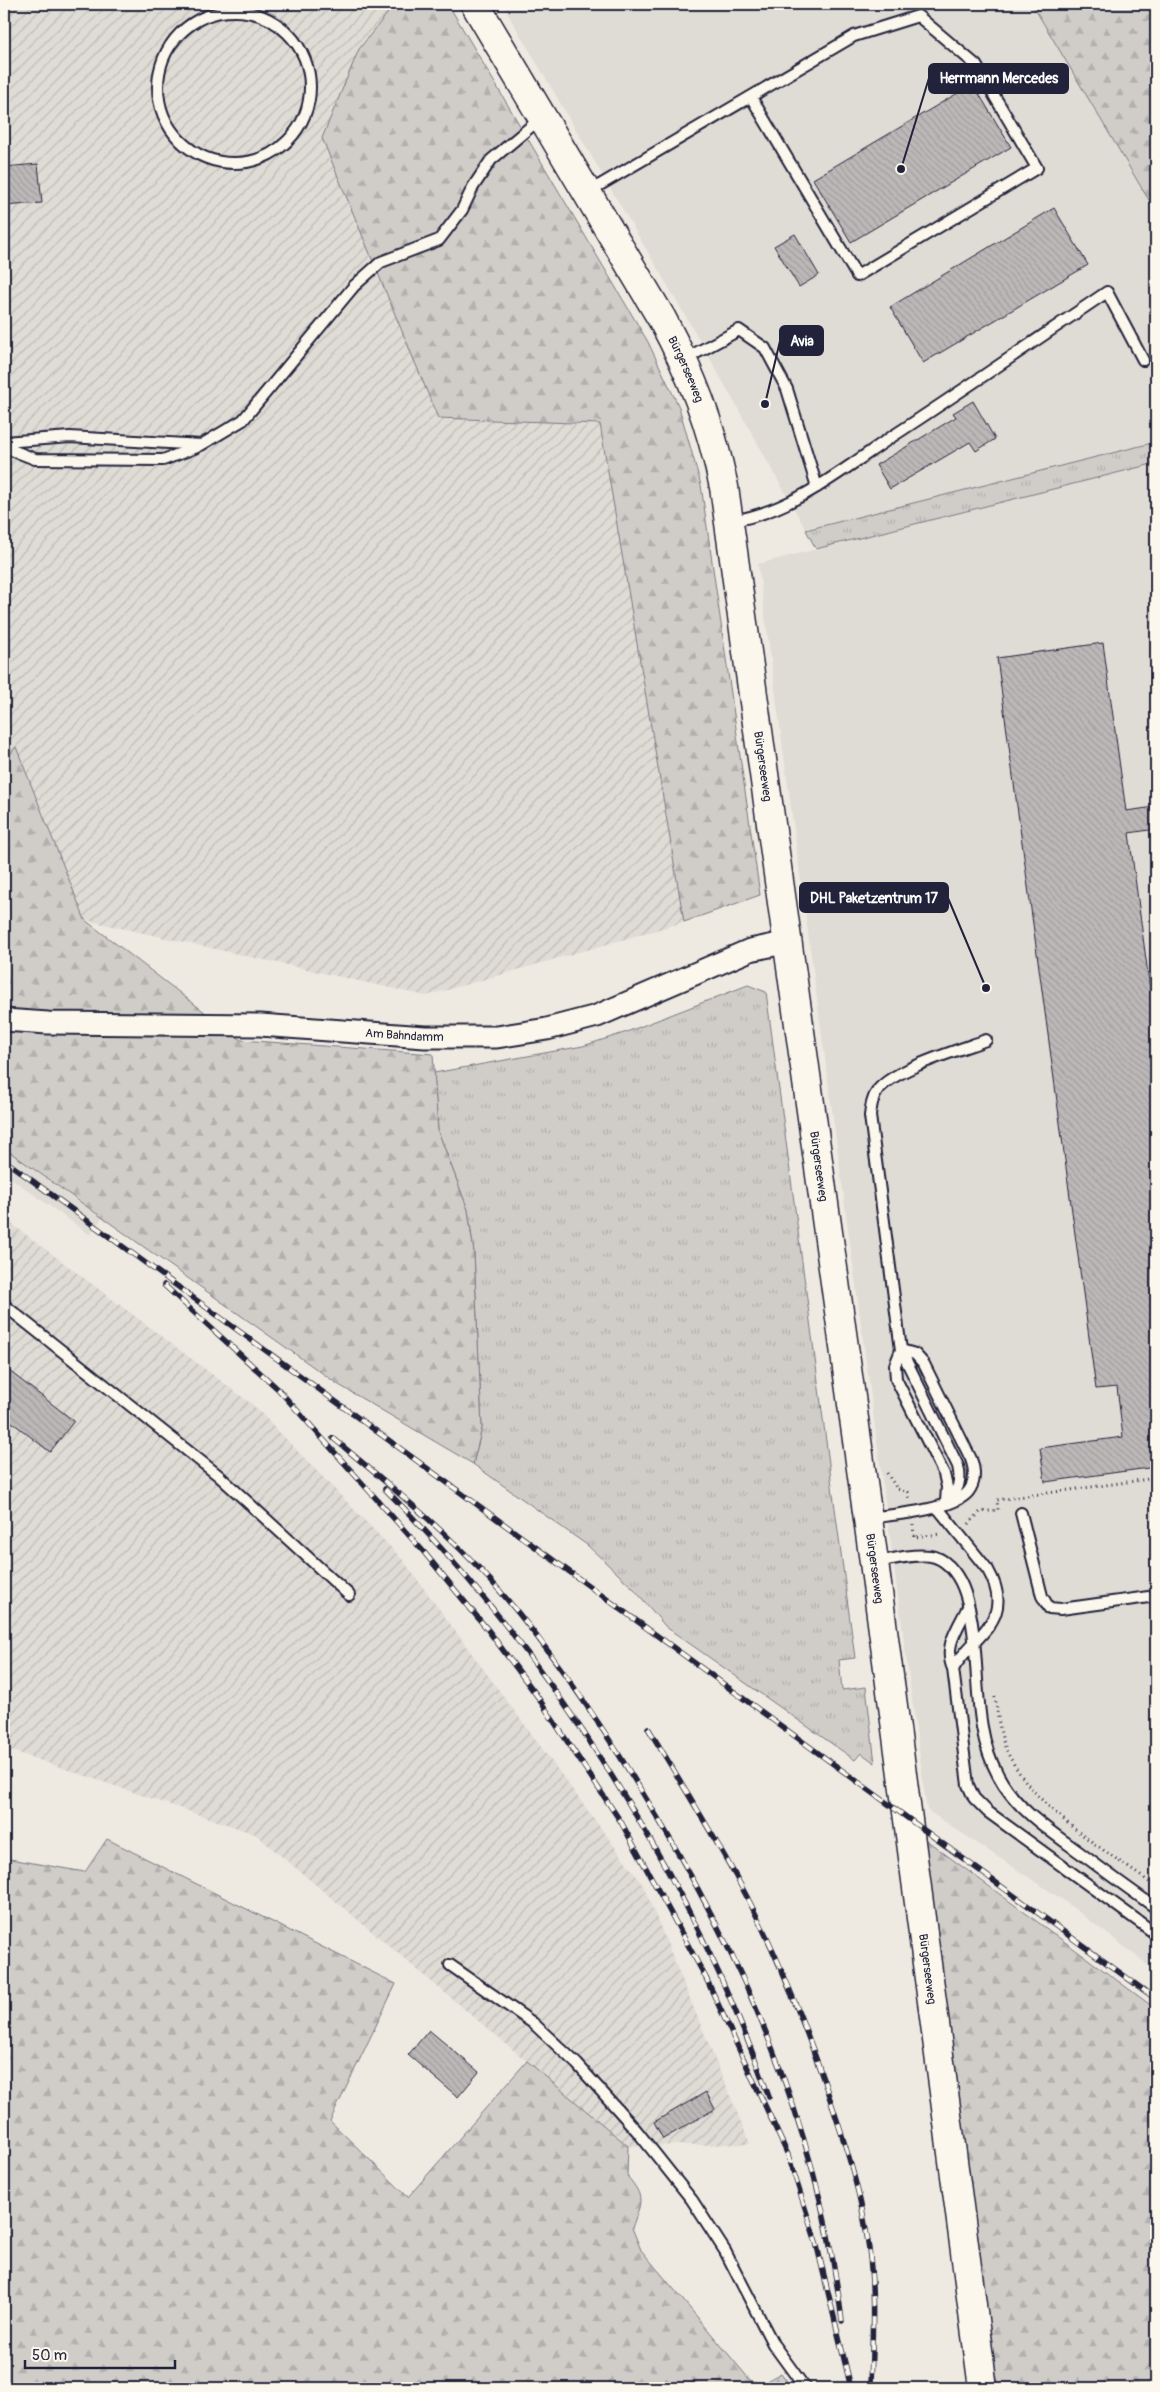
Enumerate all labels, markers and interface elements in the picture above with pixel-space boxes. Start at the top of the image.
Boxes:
callout: Herrmann Mercedes [929,64,1068,93]
text: Herrmann Mercedes [940,70,1059,87]
callout: Avia [780,326,823,355]
text: Avia [790,333,814,350]
street label: Bürgerseeweg [664,334,706,405]
street label: Bürgerseeweg [750,730,775,802]
callout: DHL Paketzentrum 17 [800,883,948,912]
text: DHL Paketzentrum 17 [810,890,939,907]
street label: Am Bahndamm [365,1026,444,1045]
street label: Bürgerseeweg [806,1130,831,1203]
street label: Bürgerseeweg [862,1532,886,1605]
street label: Bürgerseeweg [915,1933,939,2005]
scale bar [25,2337,175,2369]
text: 50 m [32,2346,67,2365]

